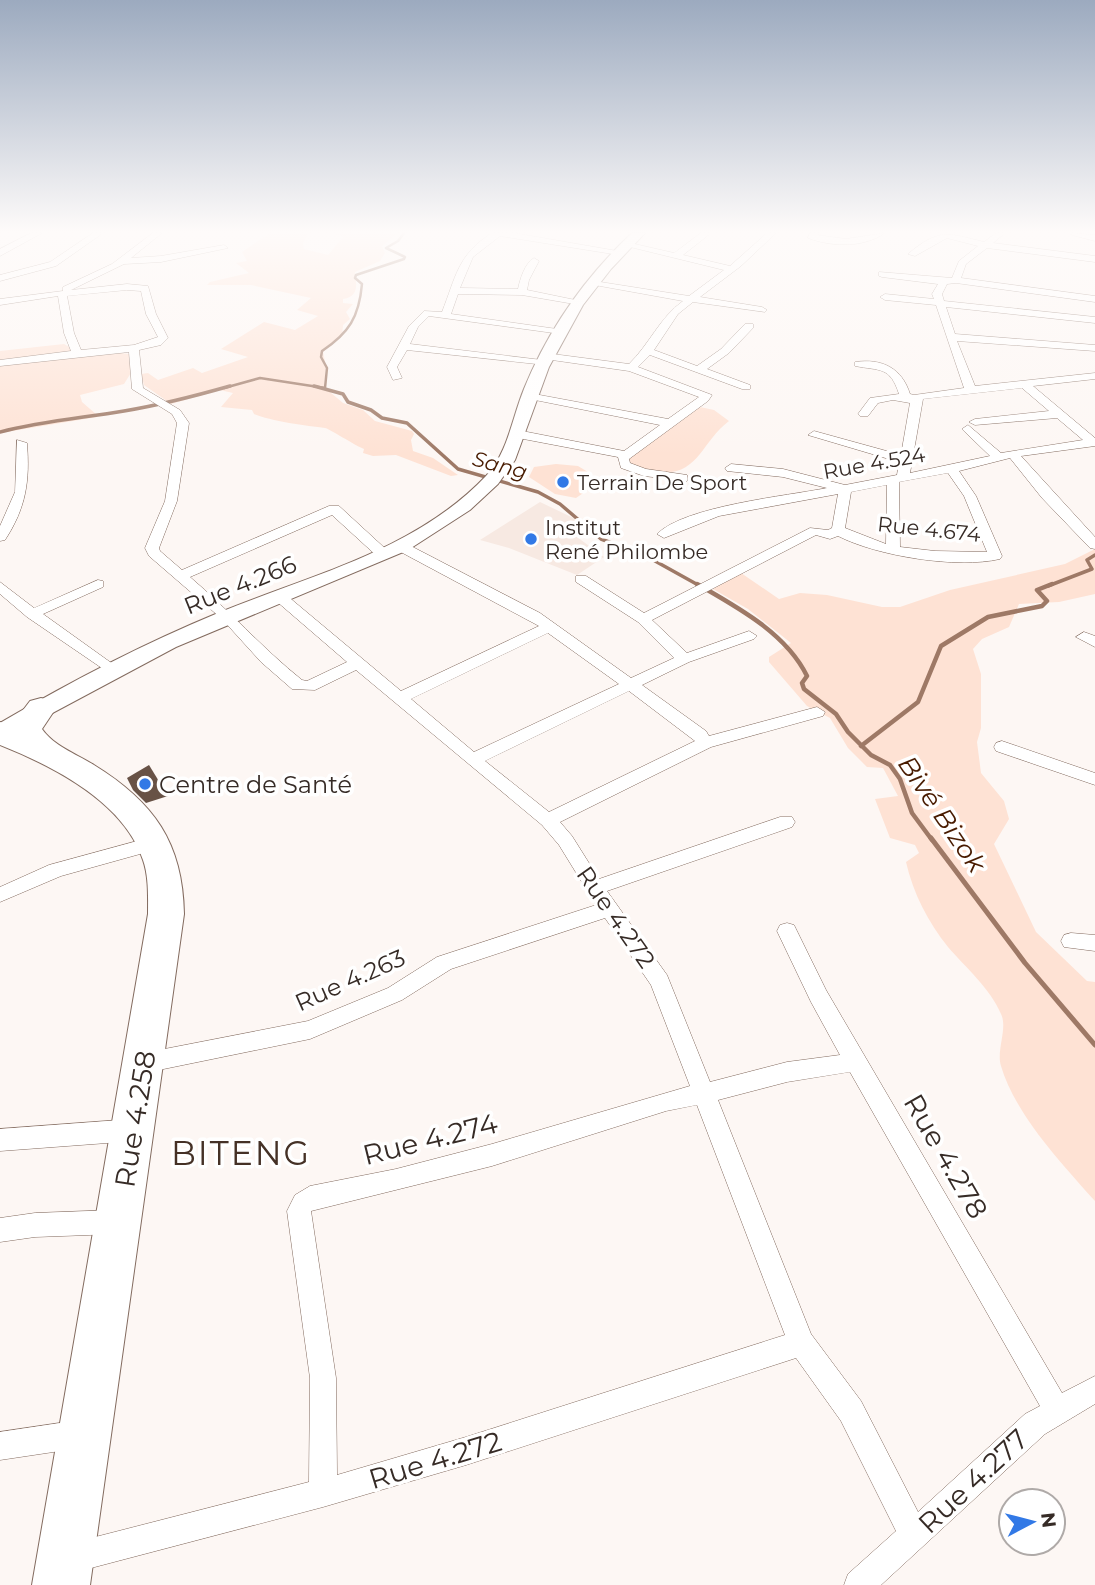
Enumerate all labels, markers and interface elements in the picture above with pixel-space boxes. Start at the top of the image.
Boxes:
street label: Rue 4.524 [821,442,927,484]
water label: Sang [470,446,530,484]
place label: Terrain De Sport [577,470,747,495]
marker: Terrain De Sport [555,474,571,490]
street label: Rue 4.674 [876,511,982,547]
place label: Institut René Philombe [545,515,708,564]
marker: Institut René Philombe [523,531,539,547]
street label: Rue 4.266 [180,549,300,621]
water label: Bivé Bizok [891,749,994,880]
place label: Centre de Santé [159,770,352,799]
marker: Centre de Santé [137,776,153,792]
street label: Rue 4.272 [570,861,662,973]
street label: Rue 4.263 [290,943,410,1017]
street label: Rue 4.258 [107,1048,163,1190]
street label: Rue 4.278 [897,1088,995,1224]
street label: Rue 4.274 [359,1106,501,1172]
district label: BITENG [171,1133,311,1173]
street label: Rue 4.277 [911,1422,1035,1540]
street label: Rue 4.272 [365,1424,505,1496]
north arrow [997,1487,1067,1557]
text: N [1036,1511,1061,1529]

